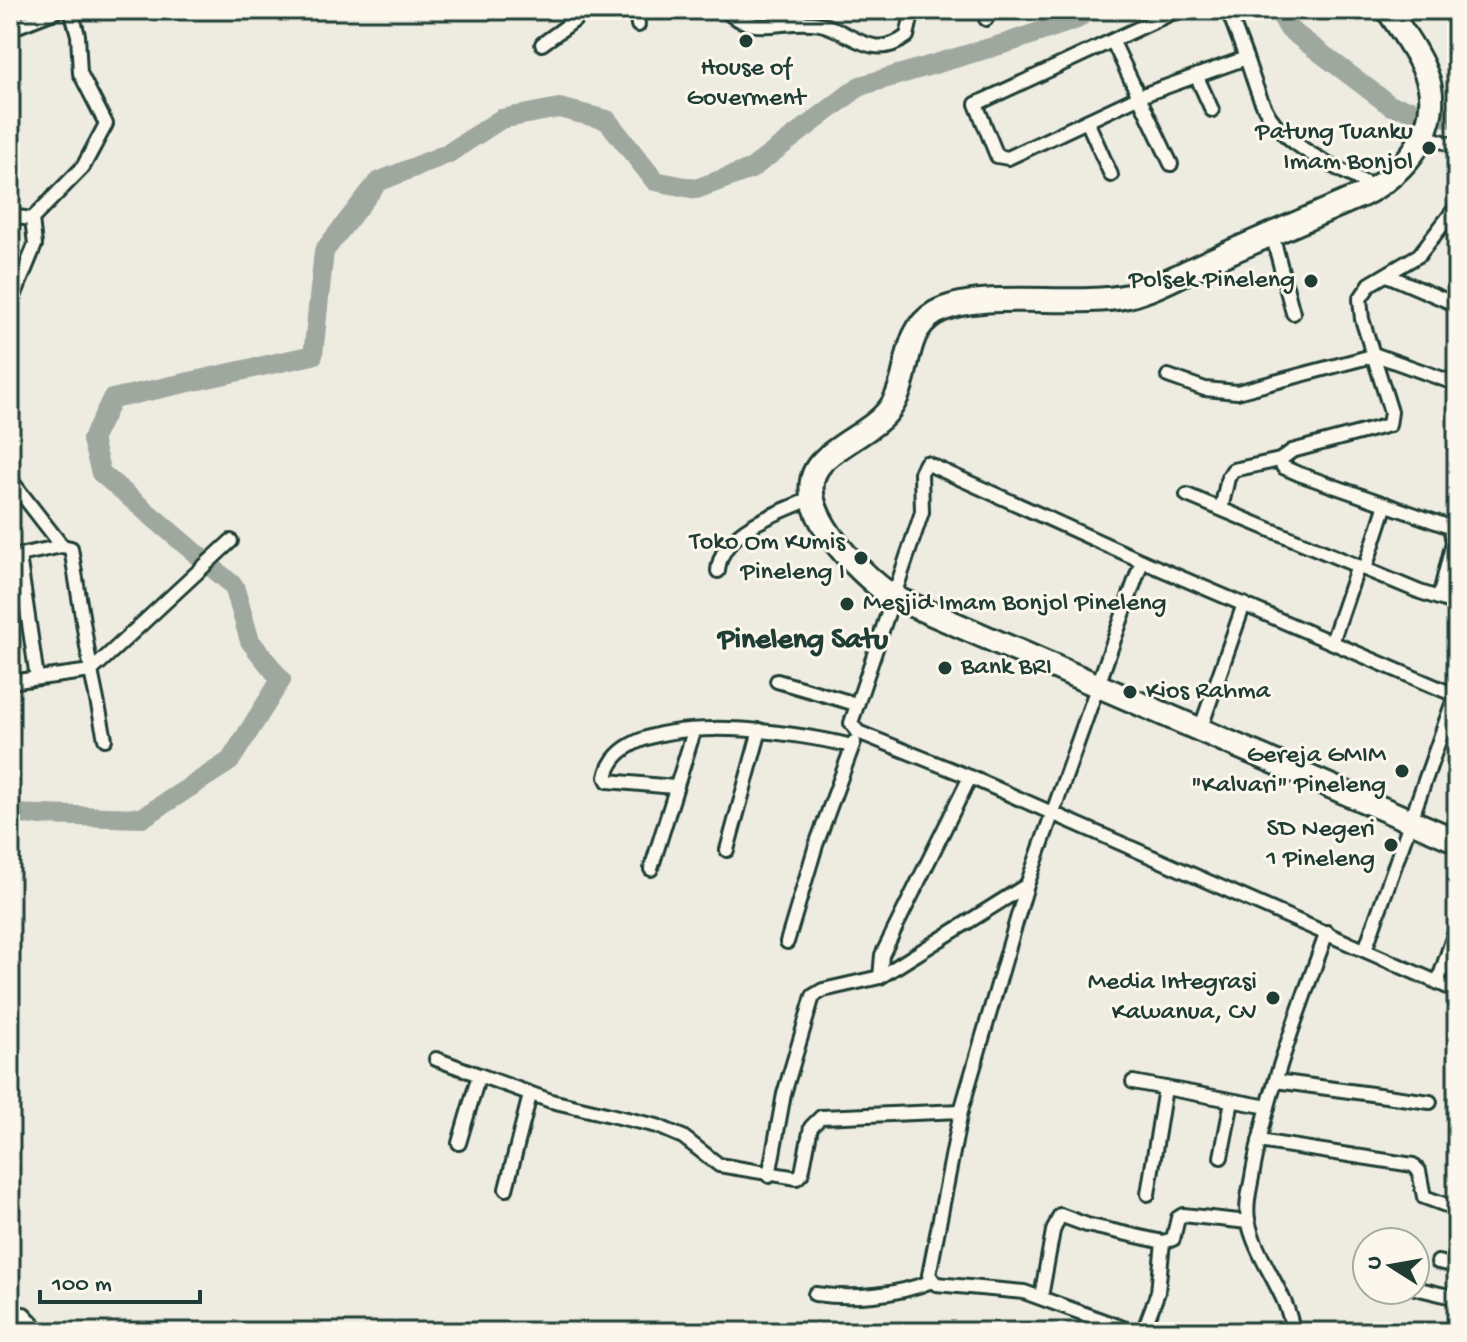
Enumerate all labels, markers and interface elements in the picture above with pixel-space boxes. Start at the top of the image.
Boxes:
marker: House of Goverment [737,32,755,50]
place label: House of Goverment [687,54,808,115]
place label: Patung Tuanku Imam Bonjol [1254,118,1413,179]
marker: Patung Tuanku Imam Bonjol [1420,139,1438,157]
place label: Polsek Pineleng [1128,266,1295,297]
marker: Polsek Pineleng [1302,272,1320,290]
place label: Toko Om Kumis Pineleng I [688,528,846,589]
marker: Toko Om Kumis Pineleng I [852,549,870,567]
place label: Mesjid Imam Bonjol Pineleng [863,589,1167,620]
marker: Mesjid Imam Bonjol Pineleng [838,595,856,613]
district label: Pineleng Satu [716,624,889,659]
place label: Bank BRI [960,653,1052,684]
marker: Bank BRI [936,659,954,677]
place label: Kios Rahma [1146,677,1272,708]
marker: Kios Rahma [1121,683,1139,701]
place label: Gereja GMIM "Kalvari" Pineleng [1191,741,1387,802]
marker: Gereja GMIM "Kalvari" Pineleng [1393,762,1411,780]
place label: SD Negeri 1 Pineleng [1265,815,1375,876]
marker: SD Negeri 1 Pineleng [1382,836,1400,854]
place label: Media Integrasi Kawanua, CV [1088,968,1257,1029]
marker: Media Integrasi Kawanua, CV [1264,989,1282,1007]
north arrow [1351,1226,1431,1306]
scale bar [40,1254,200,1304]
text: U [1361,1254,1389,1272]
text: 100 m [51,1271,112,1300]

